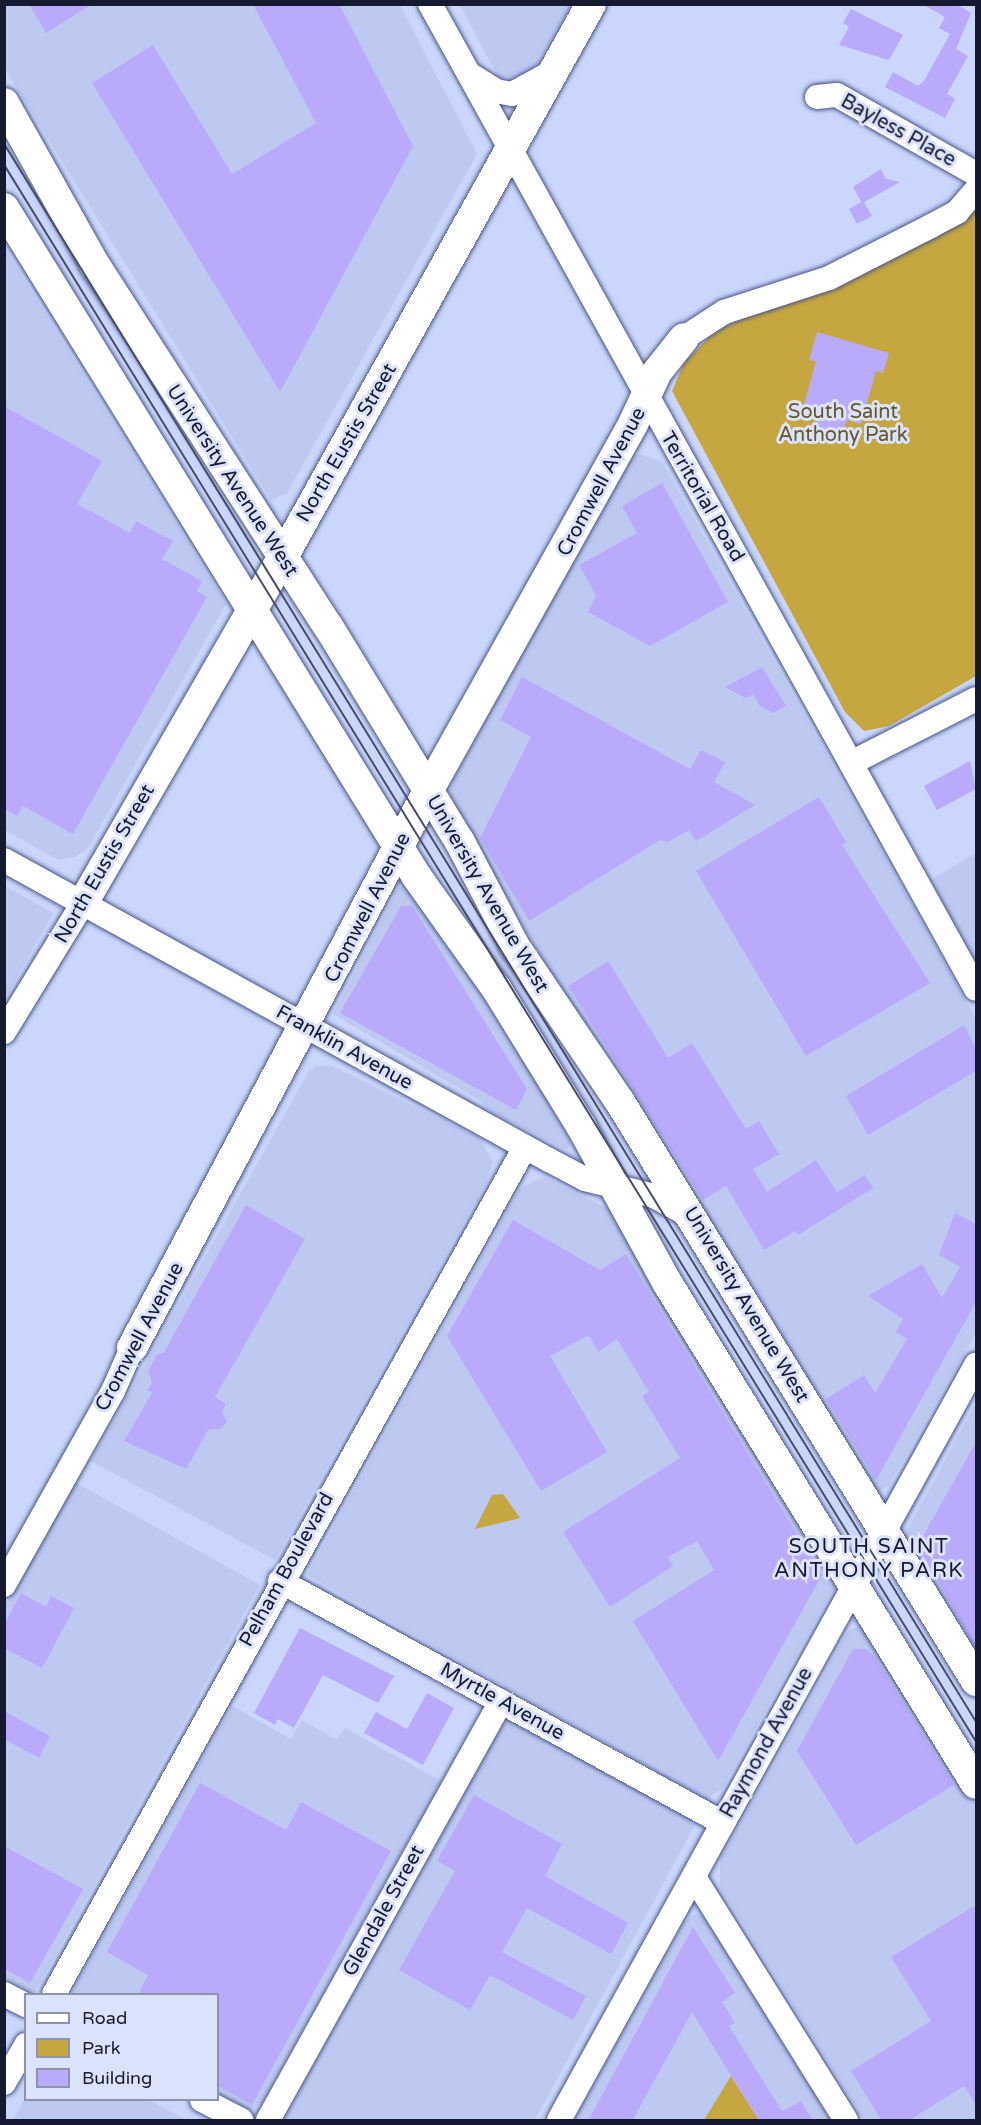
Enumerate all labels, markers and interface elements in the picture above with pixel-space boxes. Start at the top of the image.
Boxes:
street label: Bayless Place [836,90,960,172]
street label: North Eustis Street [292,359,402,527]
street label: University Avenue West [161,381,303,581]
park label: South Saint Anthony Park [778,400,908,447]
street label: Cromwell Avenue [553,403,651,561]
street label: Territorial Road [655,428,749,566]
street label: North Eustis Street [50,780,160,948]
street label: University Avenue West [421,791,553,997]
street label: Cromwell Avenue [320,829,416,987]
street label: Franklin Avenue [271,1001,417,1095]
street label: University Avenue West [678,1203,814,1407]
street label: Cromwell Avenue [91,1258,189,1416]
street label: Pelham Boulevard [235,1489,339,1651]
district label: SOUTH SAINT ANTHONY PARK [774,1534,964,1584]
street label: Myrtle Avenue [436,1658,568,1746]
street label: Raymond Avenue [716,1664,818,1822]
street label: Glendale Street [338,1841,430,1981]
legend [24,1993,219,2101]
text: Road [82,2007,127,2029]
text: Park [82,2037,120,2059]
text: Building [82,2067,152,2089]

